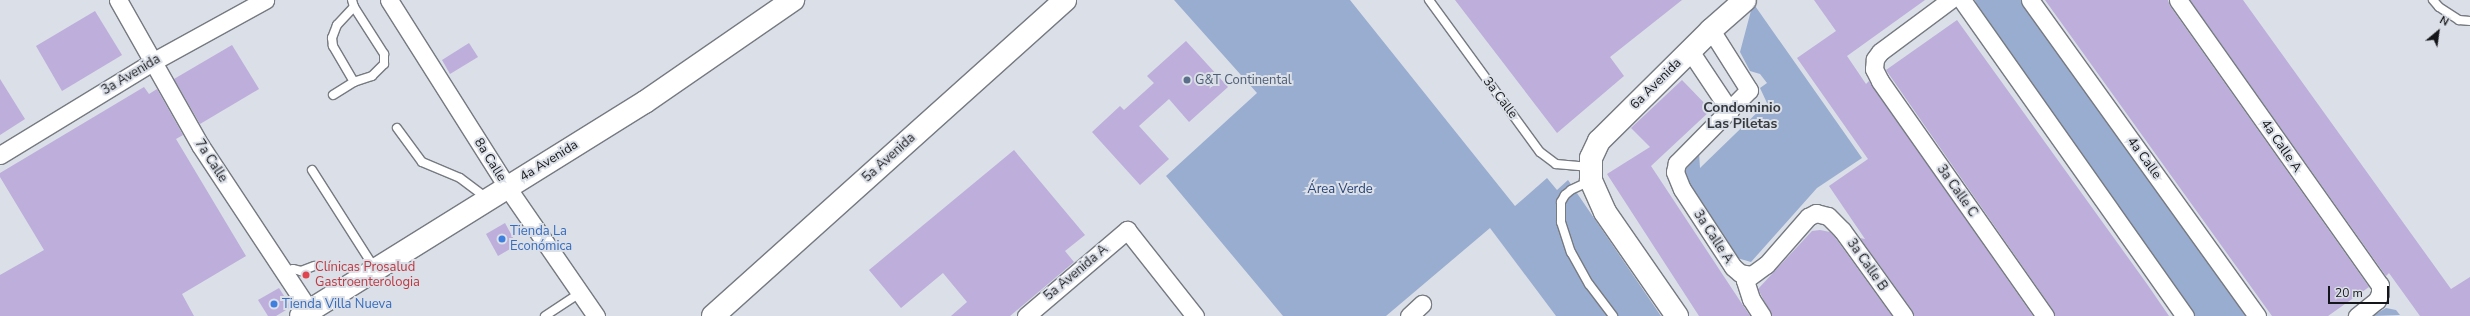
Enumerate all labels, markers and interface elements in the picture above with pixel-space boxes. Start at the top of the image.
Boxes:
north arrow [2418,12,2458,52]
text: N [2437,13,2451,30]
street label: 3a Avenida [99,51,163,99]
street label: 6a Avenida [1627,55,1685,113]
place label: G&T Continental [1195,72,1292,88]
street label: 3a Calle [1479,74,1521,122]
marker: G&T Continental [1182,75,1192,85]
district label: Condominio Las Piletas [1703,100,1781,132]
street label: 4a Calle A [2257,117,2305,175]
street label: 5a Avenida [859,130,919,186]
street label: 4a Calle [2124,134,2164,182]
street label: 8a Calle [471,136,509,184]
street label: 7a Calle [191,137,231,185]
street label: 4a Avenida [517,137,581,185]
street label: 3a Calle C [1933,162,1981,220]
park label: Área Verde [1307,181,1373,197]
street label: 3a Calle A [1690,207,1736,267]
place label: Tienda La Económica [510,224,572,255]
marker: Tienda La Económica [497,234,507,244]
street label: 3a Calle B [1843,236,1891,294]
street label: 5a Avenida A [1041,242,1111,304]
place label: Clínicas Prosalud Gastroenterologia [315,260,420,291]
marker: Clínicas Prosalud Gastroenterologia [300,269,312,281]
scale bar [2330,278,2391,304]
text: 20 m [2335,285,2363,301]
place label: Tienda Villa Nueva [282,296,392,312]
marker: Tienda Villa Nueva [269,299,279,309]

